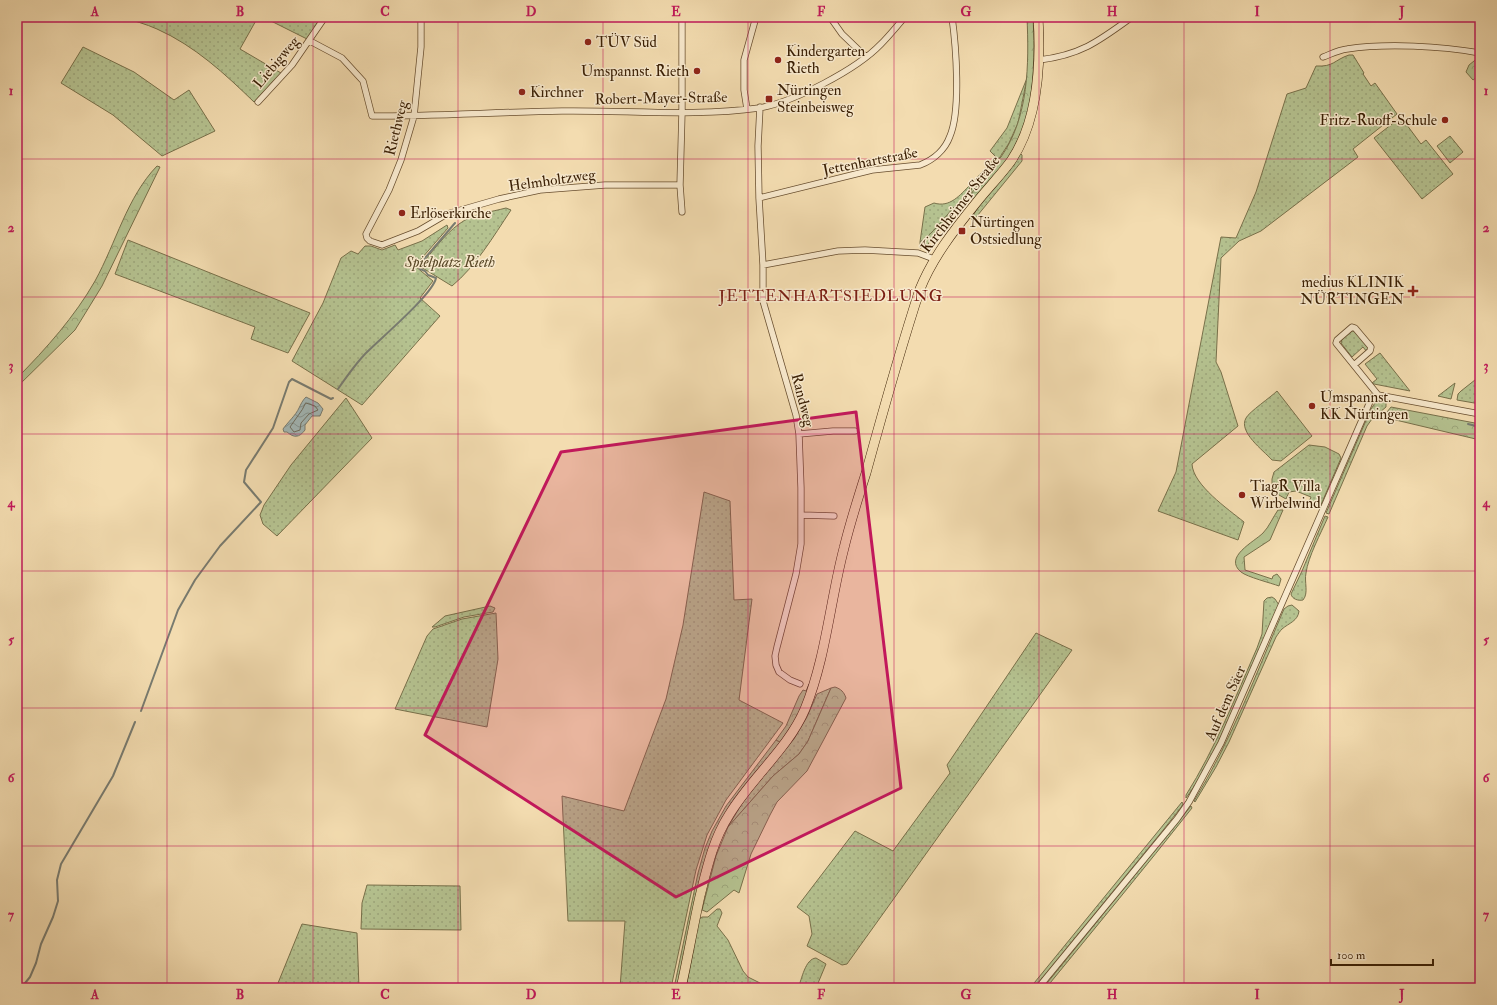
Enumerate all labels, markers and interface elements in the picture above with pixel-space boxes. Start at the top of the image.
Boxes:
text: A [90,4,100,20]
text: B [236,4,244,20]
text: C [380,4,390,20]
text: D [526,4,537,20]
text: E [671,4,681,20]
text: F [817,4,826,20]
text: G [961,4,972,20]
text: H [1107,4,1118,20]
text: I [1254,4,1260,20]
text: J [1398,4,1405,21]
street label: Liebigweg [249,32,304,92]
place label: TÜV Süd [596,32,657,52]
marker: TÜV Süd [583,37,593,47]
place label: Kindergarten Rieth [786,42,866,78]
marker: Kindergarten Rieth [773,55,783,65]
place label: Umspannst. Rieth [581,62,689,82]
marker: Umspannst. Rieth [692,66,702,76]
place label: Nürtingen Steinbeisweg [777,81,854,117]
text: 1 [9,83,14,99]
place label: Kirchner [530,83,584,102]
text: 1 [1484,83,1489,99]
marker: Kirchner [517,87,527,97]
street label: Robert-Mayer-Straße [595,88,728,109]
marker: Nürtingen Steinbeisweg [764,94,774,104]
street label: Riethweg [380,98,413,158]
place label: Fritz-Ruoff-Schule [1320,111,1437,130]
marker: Fritz-Ruoff-Schule [1440,115,1450,125]
street label: Jettenhartstraße [820,143,919,181]
street label: Kirchheimer Straße [917,152,1004,257]
street label: Helmholtzweg [507,165,597,196]
place label: Erlöserkirche [410,204,491,223]
marker: Erlöserkirche [397,208,407,218]
place label: Nürtingen Ostsiedlung [970,213,1042,249]
text: 2 [8,220,15,236]
text: 2 [1483,220,1490,236]
marker: Nürtingen Ostsiedlung [957,226,967,236]
park label: Spielplatz Rieth [404,253,495,272]
place label: medius KLINIK NÜRTINGEN [1300,273,1405,309]
marker: medius KLINIK NÜRTINGEN [1407,285,1419,297]
district label: JETTENHARTSIEDLUNG [718,286,943,307]
text: 3 [9,358,14,374]
text: 3 [1484,358,1489,374]
street label: Randweg [787,371,818,430]
place label: Umspannst. KK Nürtingen [1320,388,1409,424]
marker: Umspannst. KK Nürtingen [1307,401,1317,411]
place label: TiagR Villa Wirbelwind [1249,477,1321,513]
marker: TiagR Villa Wirbelwind [1237,490,1247,500]
text: 4 [6,495,15,511]
text: 4 [1481,495,1490,511]
text: 5 [8,632,14,648]
text: 5 [1483,632,1489,648]
street label: Auf dem Säer [1200,662,1251,745]
text: 6 [8,770,16,786]
text: 6 [1483,770,1491,786]
text: 7 [8,907,15,923]
text: 7 [1483,907,1490,923]
scale bar [1331,941,1433,967]
text: 100 m [1337,948,1366,963]
text: A [90,987,100,1003]
text: B [236,987,244,1003]
text: C [380,987,390,1003]
text: D [526,987,537,1003]
text: E [671,987,681,1003]
text: F [817,987,826,1003]
text: G [961,987,972,1003]
text: H [1107,987,1118,1003]
text: I [1254,987,1260,1003]
text: J [1398,987,1405,1004]

